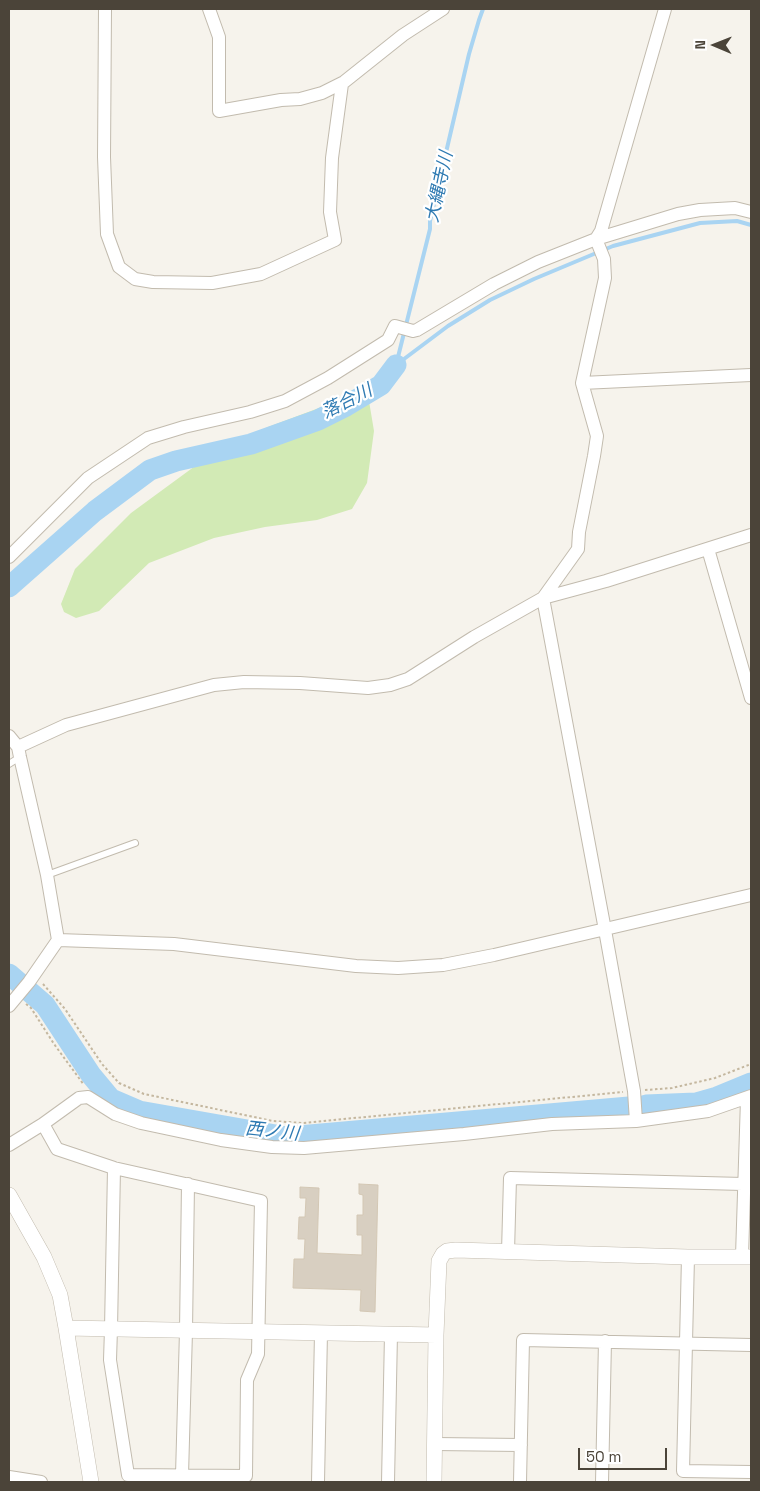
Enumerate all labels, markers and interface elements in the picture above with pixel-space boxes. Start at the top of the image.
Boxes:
north arrow [690,20,740,70]
text: N [691,40,709,50]
water label: 大縄寺川 [422,150,458,224]
water label: 落合川 [318,380,376,424]
water label: 西ノ川 [244,1118,300,1146]
scale bar [580,1438,669,1470]
text: 50 m [586,1447,621,1466]

